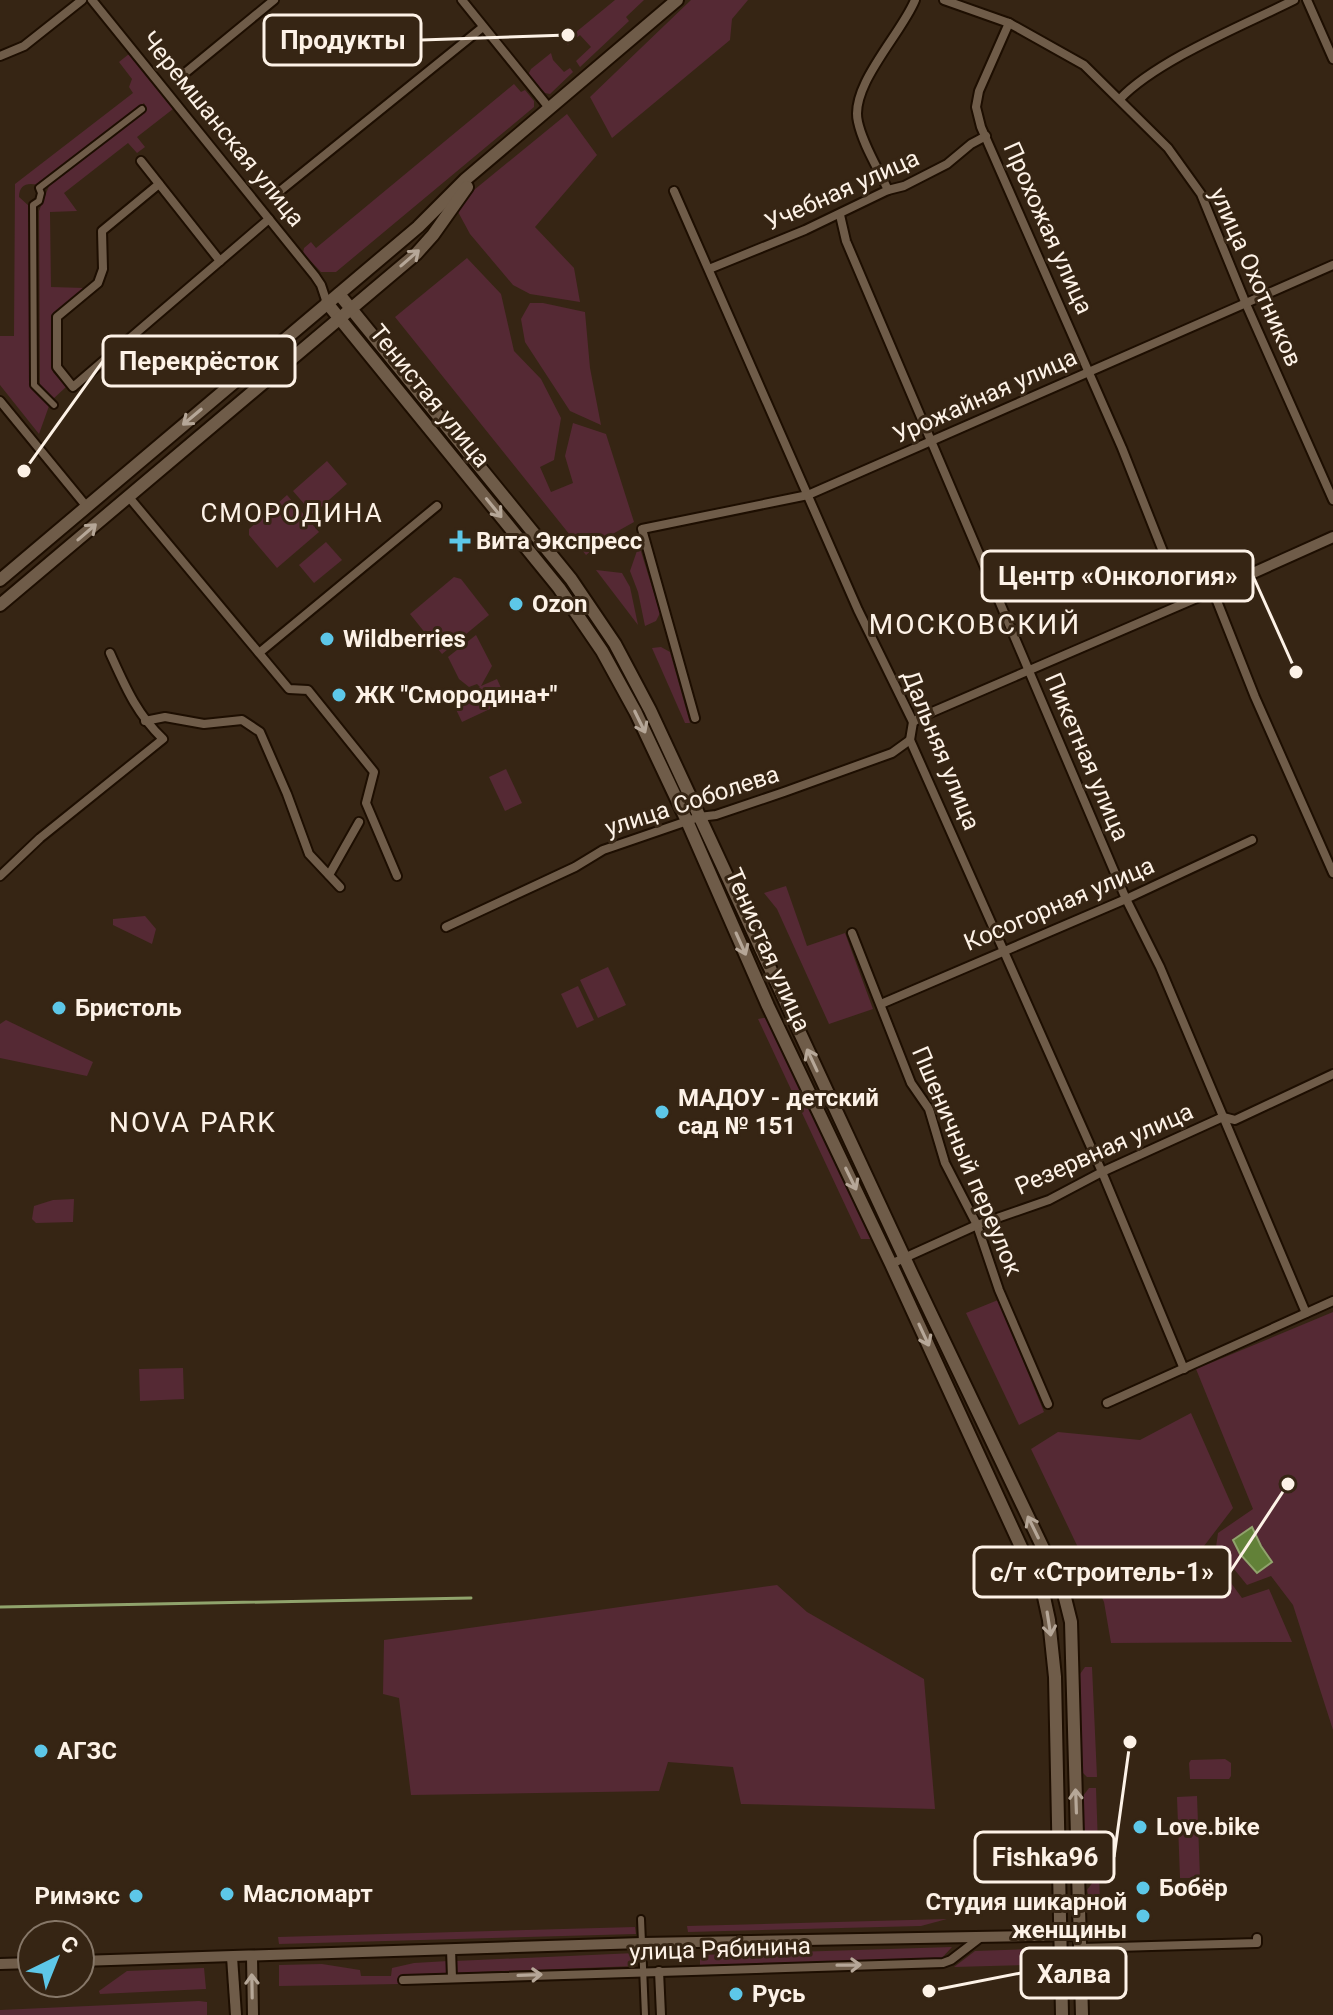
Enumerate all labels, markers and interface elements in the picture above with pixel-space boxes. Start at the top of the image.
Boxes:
callout: Продукты [264,15,421,65]
text: Продукты [280,25,406,55]
street label: Черемшанская улица [136,26,310,232]
street label: Прохожая улица [997,138,1099,318]
street label: Учебная улица [761,144,923,236]
street label: улица Охотников [1204,183,1308,371]
one-way arrow [400,250,420,268]
street label: Тенистая улица [364,319,496,473]
callout: Перекрёсток [103,336,295,386]
street label: Урожайная улица [889,343,1081,449]
text: Перекрёсток [119,346,279,376]
one-way arrow [182,408,203,426]
district label: СМОРОДИНА [200,498,384,528]
one-way arrow [485,498,503,518]
one-way arrow [76,523,96,541]
place label: Вита Экспресс [476,527,642,555]
marker: Вита Экспресс [451,532,469,550]
callout: Центр «Онкология» [982,551,1253,601]
text: Центр «Онкология» [998,561,1238,591]
place label: Ozon [532,590,588,618]
marker: Ozon [507,595,525,613]
district label: МОСКОВСКИЙ [869,608,1081,641]
place label: Wildberries [343,625,466,653]
marker: Wildberries [318,630,336,648]
street label: Дальняя улица [896,666,986,834]
street label: Пикетная улица [1039,669,1135,845]
place label: ЖК "Смородина+" [355,681,558,709]
marker: ЖК "Смородина+" [330,686,348,704]
one-way arrow [633,710,648,734]
street label: улица Соболева [601,760,783,842]
street label: Косогорная улица [960,851,1158,957]
street label: Тенистая улица [720,864,816,1036]
one-way arrow [734,931,749,956]
place label: Бристоль [75,994,182,1022]
marker: Бристоль [50,999,68,1017]
street label: Пшеничный переулок [906,1042,1028,1280]
one-way arrow [804,1049,819,1073]
place label: МАДОУ - детский сад № 151 [678,1084,879,1140]
street label: Резервная улица [1011,1097,1197,1201]
marker: МАДОУ - детский сад № 151 [653,1103,671,1121]
district label: NOVA PARK [109,1106,277,1139]
one-way arrow [844,1167,859,1191]
one-way arrow [917,1323,932,1347]
one-way arrow [1025,1516,1040,1540]
callout: с/т «Строитель-1» [974,1547,1230,1597]
text: с/т «Строитель-1» [990,1557,1214,1587]
one-way arrow [1042,1611,1057,1637]
place label: АГЗС [57,1737,117,1765]
marker: АГЗС [32,1742,50,1760]
one-way arrow [1068,1788,1083,1815]
place label: Love.bike [1156,1813,1260,1841]
marker: Love.bike [1131,1818,1149,1836]
callout: Fishka96 [975,1832,1114,1882]
text: Fishka96 [992,1842,1098,1872]
place label: Бобёр [1159,1874,1228,1902]
marker: Бобёр [1134,1879,1152,1897]
place label: Масломарт [243,1880,373,1908]
place label: Римэкс [34,1882,120,1910]
marker: Масломарт [218,1885,236,1903]
marker: Римэкс [127,1887,145,1905]
place label: Студия шикарной женщины [925,1888,1127,1944]
marker: Студия шикарной женщины [1134,1907,1152,1925]
north arrow [16,1919,96,1999]
text: С [56,1931,83,1959]
street label: улица Рябинина [629,1932,811,1966]
callout: Халва [1021,1948,1126,1998]
one-way arrow [835,1957,862,1973]
text: Халва [1037,1959,1111,1989]
one-way arrow [516,1968,543,1983]
one-way arrow [244,1973,260,2000]
place label: Русь [752,1980,805,2008]
marker: Русь [727,1985,745,2003]

